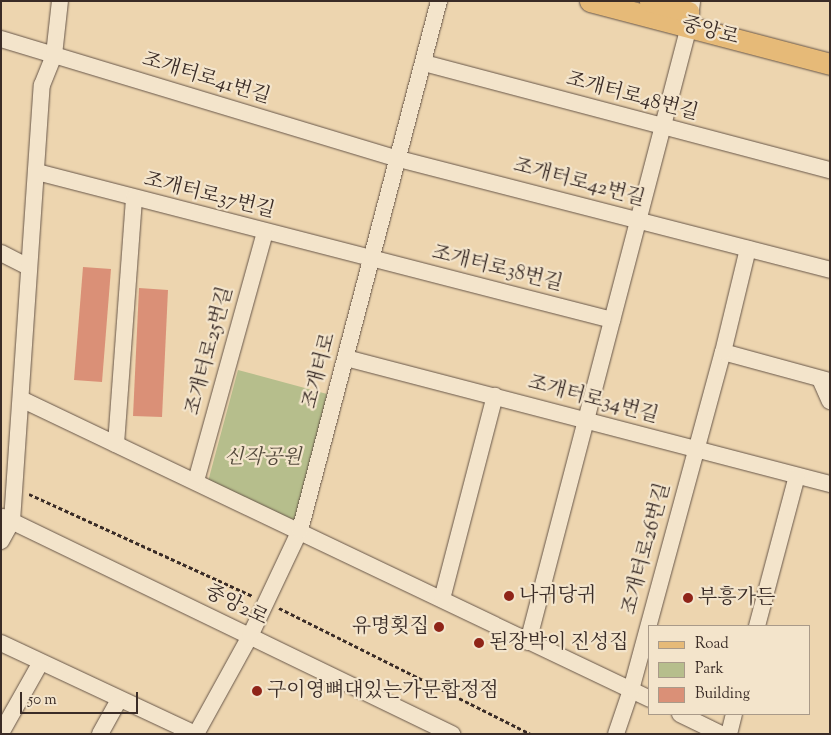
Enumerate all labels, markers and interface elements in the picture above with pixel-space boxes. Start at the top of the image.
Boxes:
street label: 중앙로 [679,13,741,51]
street label: 조개터로41번길 [139,48,273,110]
street label: 조개터로48번길 [563,68,701,126]
street label: 조개터로42번길 [511,154,647,212]
street label: 조개터로37번길 [141,168,277,224]
street label: 조개터로38번길 [429,241,565,297]
street label: 조개터로25번길 [181,284,239,418]
street label: 조개터로 [298,331,342,411]
street label: 조개터로34번길 [525,371,661,429]
park label: 신작공원 [224,446,302,470]
street label: 조개터로26번길 [618,481,676,617]
street label: 중앙2로 [200,580,272,632]
place label: 나귀당귀 [519,584,596,608]
place label: 부흥가든 [698,586,775,610]
marker: 나귀당귀 [503,590,515,602]
marker: 부흥가든 [682,592,694,604]
place label: 유명횟집 [352,615,429,639]
marker: 유명횟집 [433,621,445,633]
legend [648,625,811,715]
place label: 된장박이 진성집 [489,631,628,655]
text: Road [695,634,729,655]
marker: 된장박이 진성집 [473,637,485,649]
text: Park [695,659,724,680]
place label: 구이영뼈대있는가문합정점 [267,679,499,703]
scale bar [22,682,140,714]
text: Building [695,684,750,705]
marker: 구이영뼈대있는가문합정점 [251,685,263,697]
text: 50 m [28,690,57,711]

